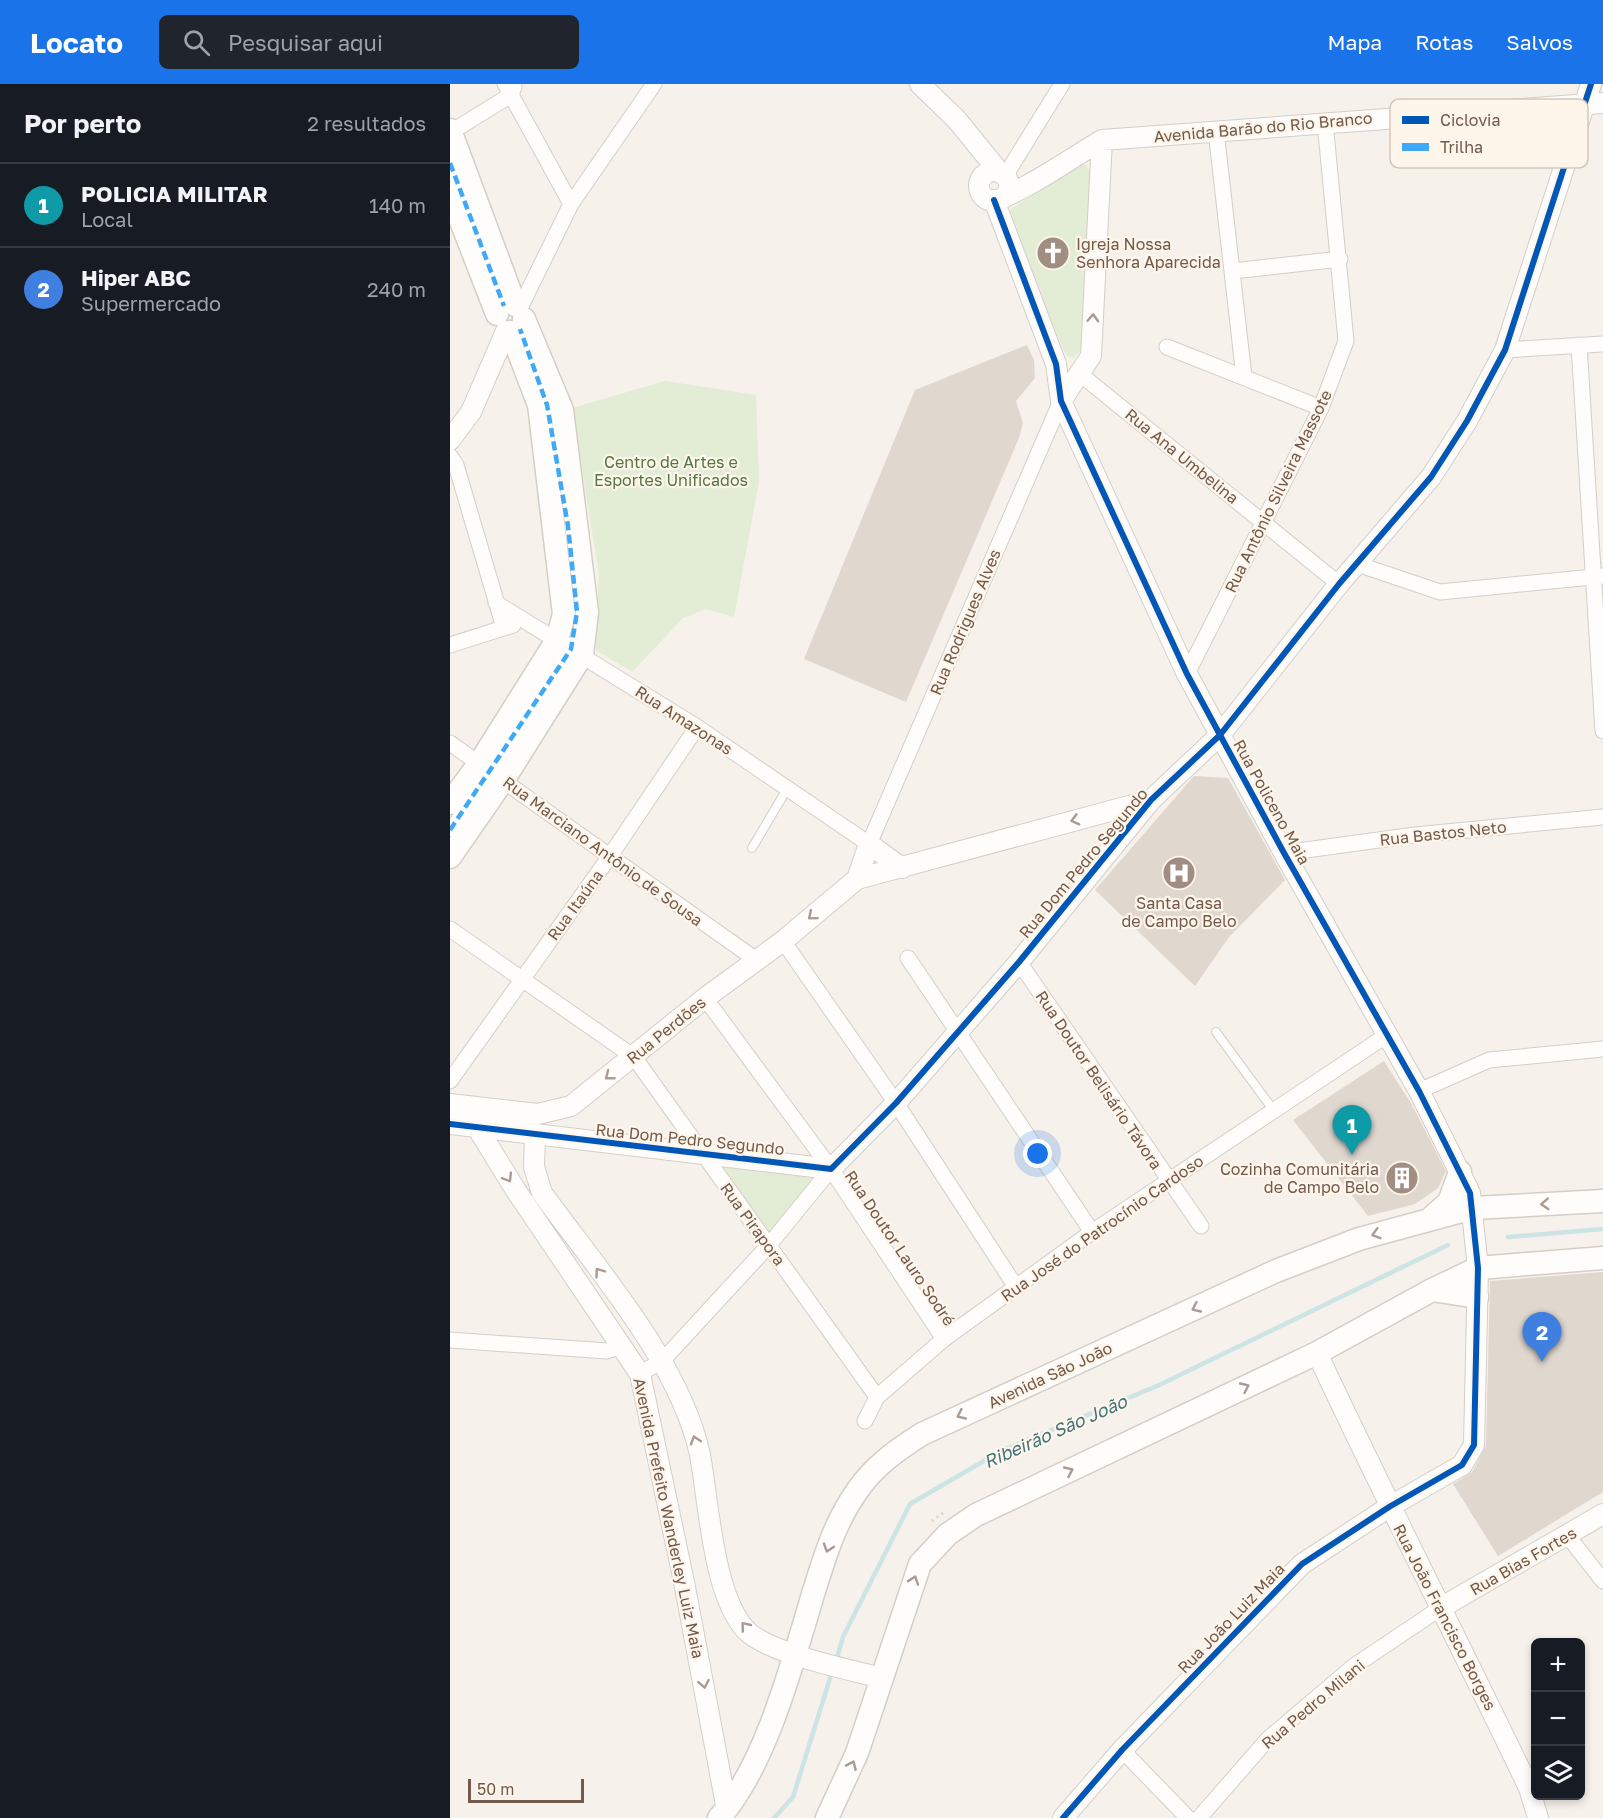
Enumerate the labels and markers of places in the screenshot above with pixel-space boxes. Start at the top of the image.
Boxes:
place label: Igreja Nossa Senhora Aparecida [1076,234,1221,272]
church icon: Igreja Nossa Senhora Aparecida [1035,235,1071,271]
hospital icon: Santa Casa de Campo Belo [1161,855,1197,891]
place label: Santa Casa de Campo Belo [1121,893,1237,931]
pin: 1 [1332,1106,1372,1155]
place label: Cozinha Comunitária de Campo Belo [1220,1159,1379,1197]
building icon: Cozinha Comunitária de Campo Belo [1384,1160,1420,1196]
pin: 2 [1522,1312,1562,1362]

